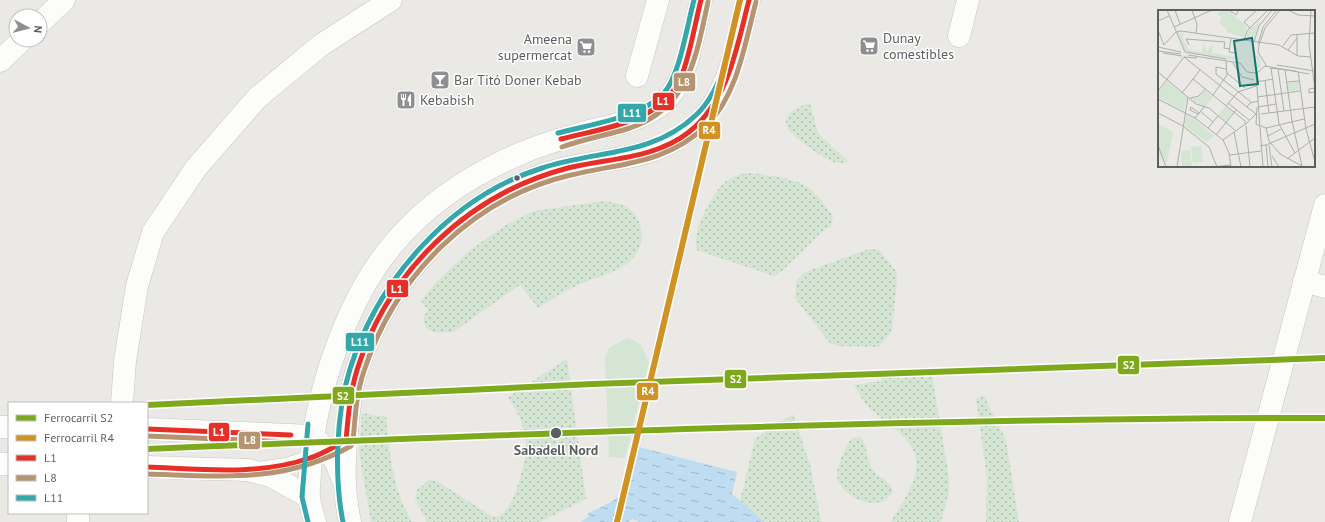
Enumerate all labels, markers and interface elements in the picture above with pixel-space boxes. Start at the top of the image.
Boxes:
north arrow [8,8,48,48]
inset map [1158,10,1315,167]
text: N [31,25,45,34]
place label: Dunay comestibles [883,29,954,63]
place label: Ameena supermercat [498,30,572,64]
supermarket icon: Dunay comestibles [858,35,880,57]
supermarket icon: Ameena supermercat [575,36,597,58]
bar icon: Bar Titó Doner Kebab [429,69,451,91]
place label: Bar Titó Doner Kebab [454,71,582,89]
line badge: L8 [673,72,696,92]
text: L8 [678,75,690,89]
restaurant icon: Kebabish [395,89,417,111]
place label: Kebabish [420,91,474,109]
line badge: L1 [652,92,675,111]
text: L1 [657,94,669,108]
line badge: L11 [617,103,647,123]
text: L11 [623,106,641,120]
line badge: R4 [698,121,721,140]
text: R4 [703,123,716,137]
unlabelled marker [512,173,522,183]
line badge: L1 [386,279,409,298]
text: L1 [391,282,403,296]
line badge: L11 [345,332,375,352]
text: L11 [351,335,369,349]
line badge: S2 [1117,355,1140,375]
text: S2 [1123,358,1135,372]
line badge: S2 [724,369,747,389]
text: S2 [730,372,742,386]
line badge: R4 [636,382,659,401]
text: R4 [642,384,655,398]
line badge: S2 [332,386,355,405]
text: S2 [337,389,349,403]
legend [8,402,148,514]
text: Ferrocarril S2 [44,410,113,425]
line badge: L1 [208,422,230,442]
text: L1 [213,425,225,439]
marker: Sabadell Nord [549,426,563,440]
text: Ferrocarril R4 [44,430,114,445]
line badge: L8 [238,431,261,450]
text: L8 [244,433,256,447]
place label: Sabadell Nord [514,441,598,459]
text: L1 [44,450,57,465]
text: L8 [44,470,57,485]
text: L11 [44,490,63,505]

